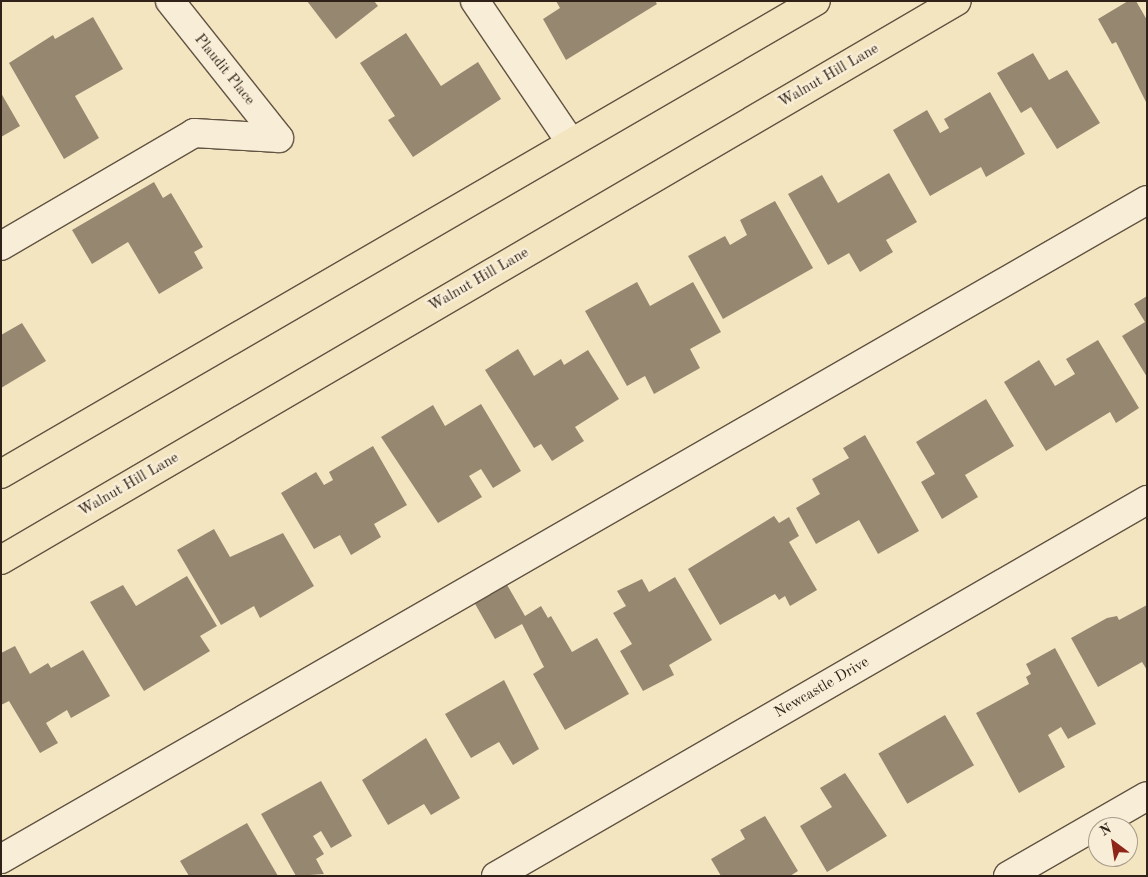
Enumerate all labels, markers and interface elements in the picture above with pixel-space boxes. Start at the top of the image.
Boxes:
street label: Plaudit Place [190,31,258,109]
street label: Walnut Hill Lane [776,40,882,112]
street label: Walnut Hill Lane [426,244,532,316]
street label: Walnut Hill Lane [76,449,182,521]
street label: Newcastle Drive [771,654,873,722]
north arrow [1088,817,1138,867]
text: N [1098,821,1114,839]

